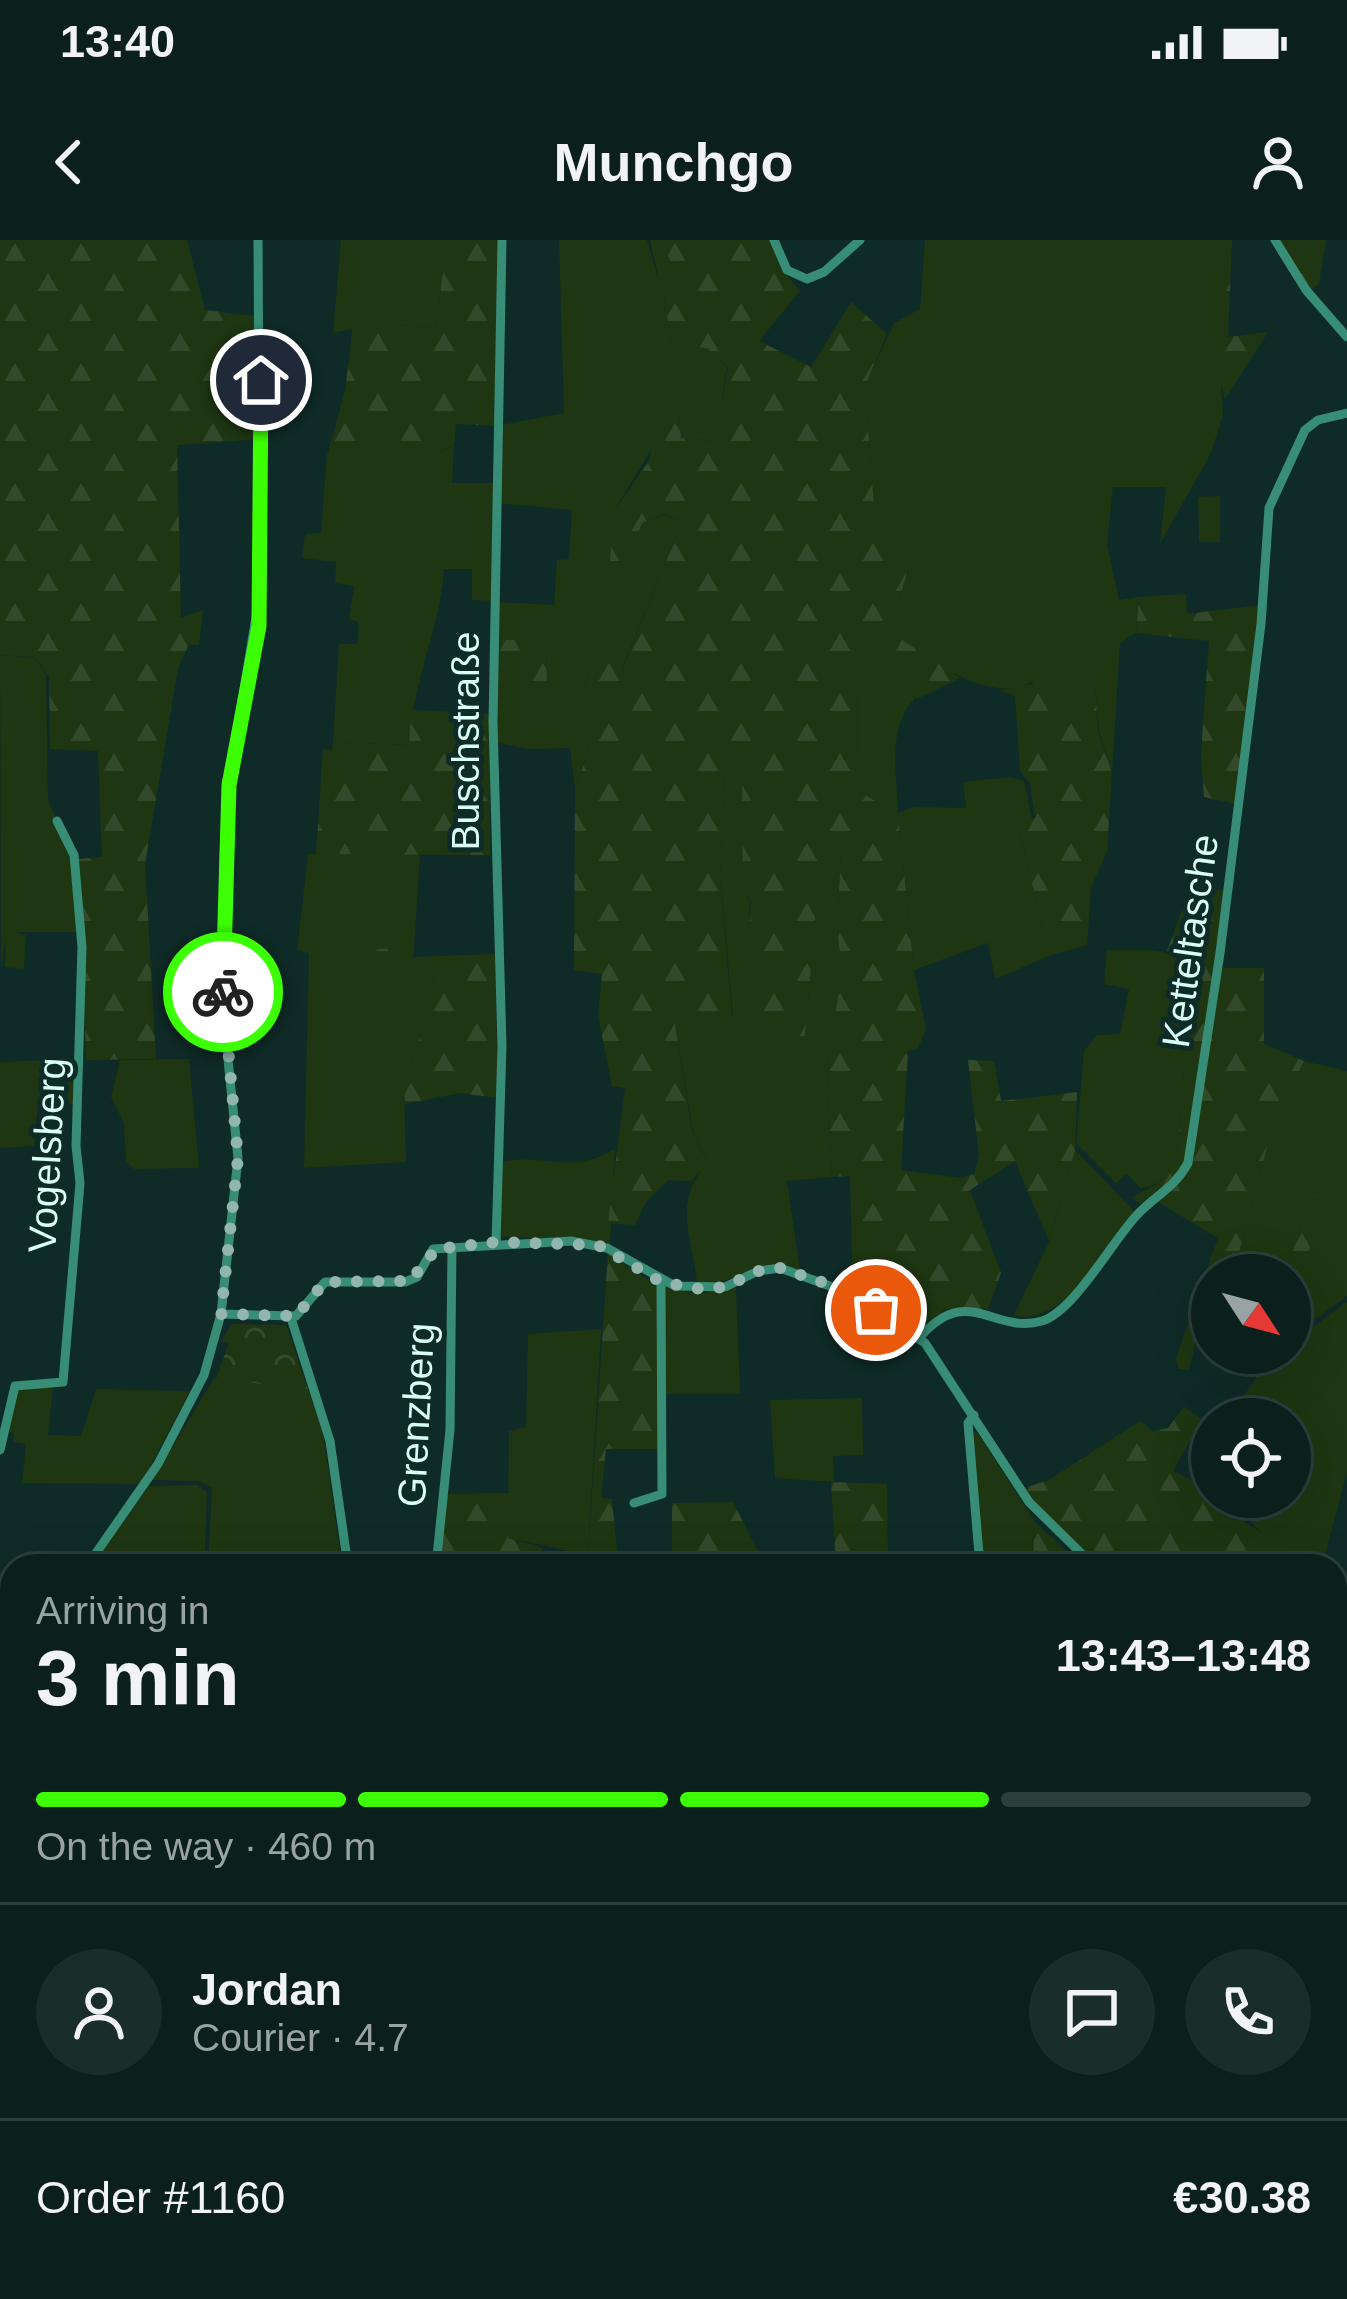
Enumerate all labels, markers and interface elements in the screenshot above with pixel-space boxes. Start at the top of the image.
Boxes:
text: 13:40 [60,16,175,67]
icon: back [36,129,102,195]
icon: person [1245,129,1311,195]
text: Munchgo [554,132,793,192]
pin [210,329,312,431]
icon: home [228,347,294,413]
street label: Buschstraße [444,632,487,850]
street label: Ketteltasche [1154,832,1226,1050]
courier [163,932,283,1052]
icon: bike [190,959,256,1025]
street label: Vogelsberg [20,1056,74,1254]
north arrow [1191,1254,1311,1374]
map controls [1191,1254,1311,1518]
pin [825,1259,927,1361]
icon: bag [843,1277,909,1343]
street label: Grenzberg [390,1322,442,1508]
button: locate [1191,1398,1311,1518]
text: Arriving in [36,1589,209,1632]
text: 13:43–13:48 [1056,1630,1311,1681]
text: 3 min [36,1634,240,1722]
text: On the way · 460 m [36,1825,376,1868]
button: person [36,1949,162,2075]
button: chat [1029,1949,1155,2075]
button: phone [1185,1949,1311,2075]
text: Jordan [192,1964,342,2015]
text: Courier · 4.7 [192,2016,409,2059]
text: Order #1160 [36,2172,285,2223]
text: €30.38 [1173,2172,1311,2223]

